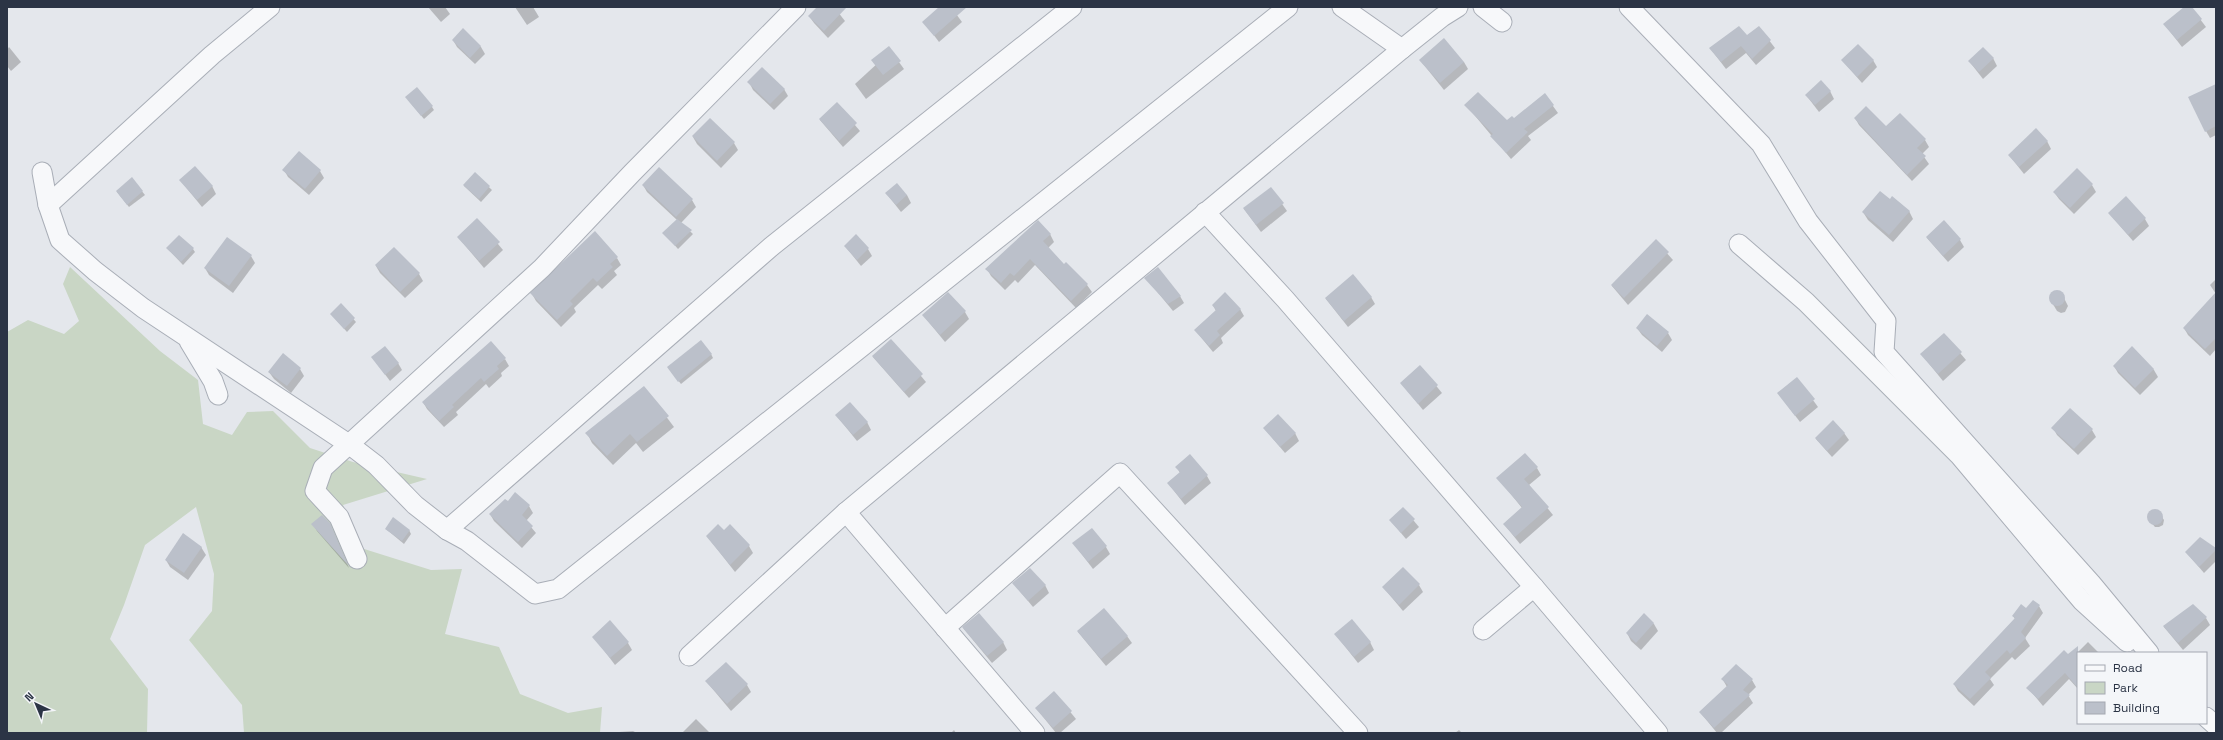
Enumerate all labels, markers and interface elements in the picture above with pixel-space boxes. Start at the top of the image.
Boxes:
legend [2077,652,2207,724]
text: Road [2113,660,2142,676]
text: Park [2113,680,2138,696]
north arrow [16,684,56,724]
text: N [22,689,37,704]
text: Building [2113,700,2160,716]

